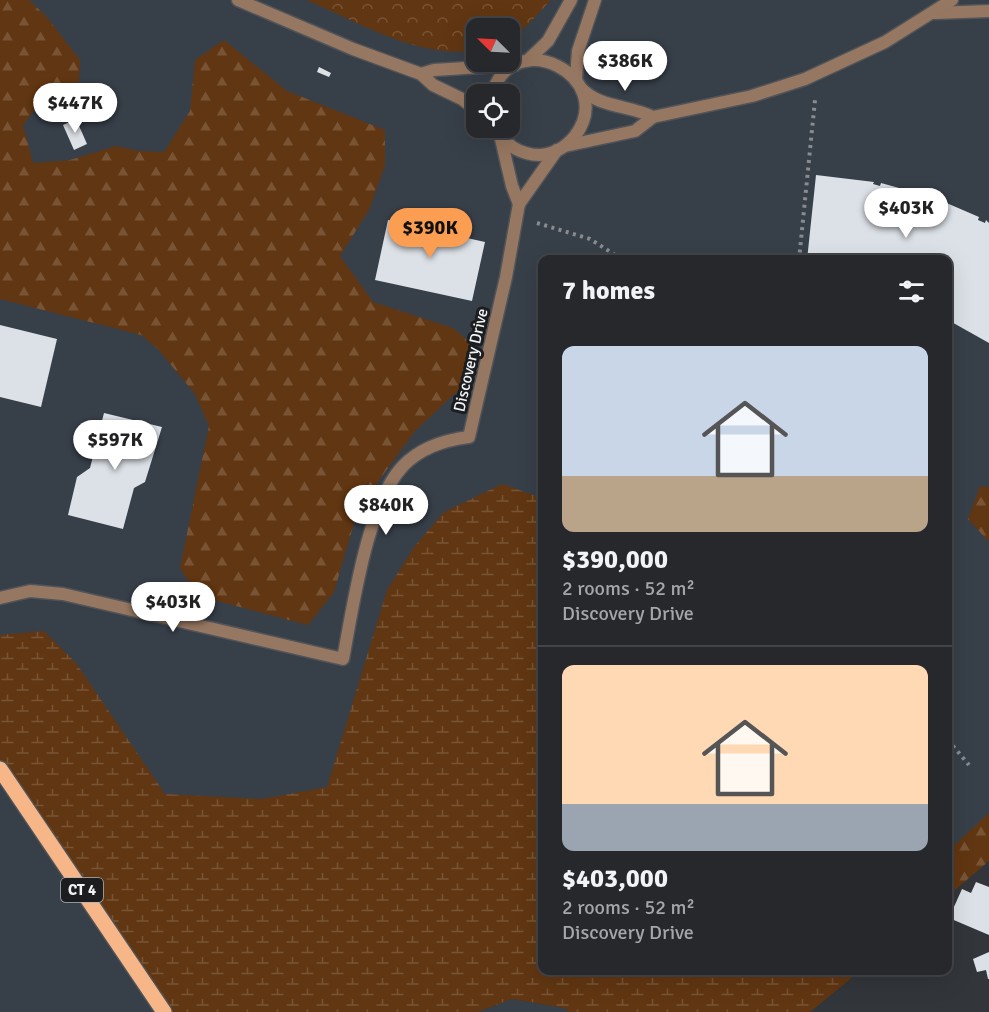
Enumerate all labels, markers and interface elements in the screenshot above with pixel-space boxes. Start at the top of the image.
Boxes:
north arrow [466,18,520,72]
map controls [466,18,520,138]
pin: $386K [583,41,667,92]
text: $386K [597,48,653,73]
pin: $447K [33,83,117,134]
button: locate [466,84,520,138]
text: $447K [47,90,103,115]
pin: $403K [864,188,948,239]
text: $403K [878,195,934,220]
pin: $390K [388,208,472,259]
text: $390K [402,215,458,240]
text: 7 homes [562,275,655,307]
icon: filters [895,275,928,308]
street label: Discovery Drive [449,307,493,414]
icon: home [691,385,799,493]
pin: $597K [73,420,157,471]
text: $597K [87,427,143,452]
pin: $840K [344,485,428,536]
text: $840K [358,492,414,517]
text: $390,000 [562,544,668,576]
text: 2 rooms · 52 m² [562,576,695,601]
pin: $403K [131,582,215,633]
text: $403K [145,589,201,614]
text: Discovery Drive [562,601,694,626]
icon: home [691,704,799,812]
text: $403,000 [562,863,668,895]
road number: CT 4 [61,878,103,902]
text: 2 rooms · 52 m² [562,895,695,920]
text: Discovery Drive [562,920,694,945]

